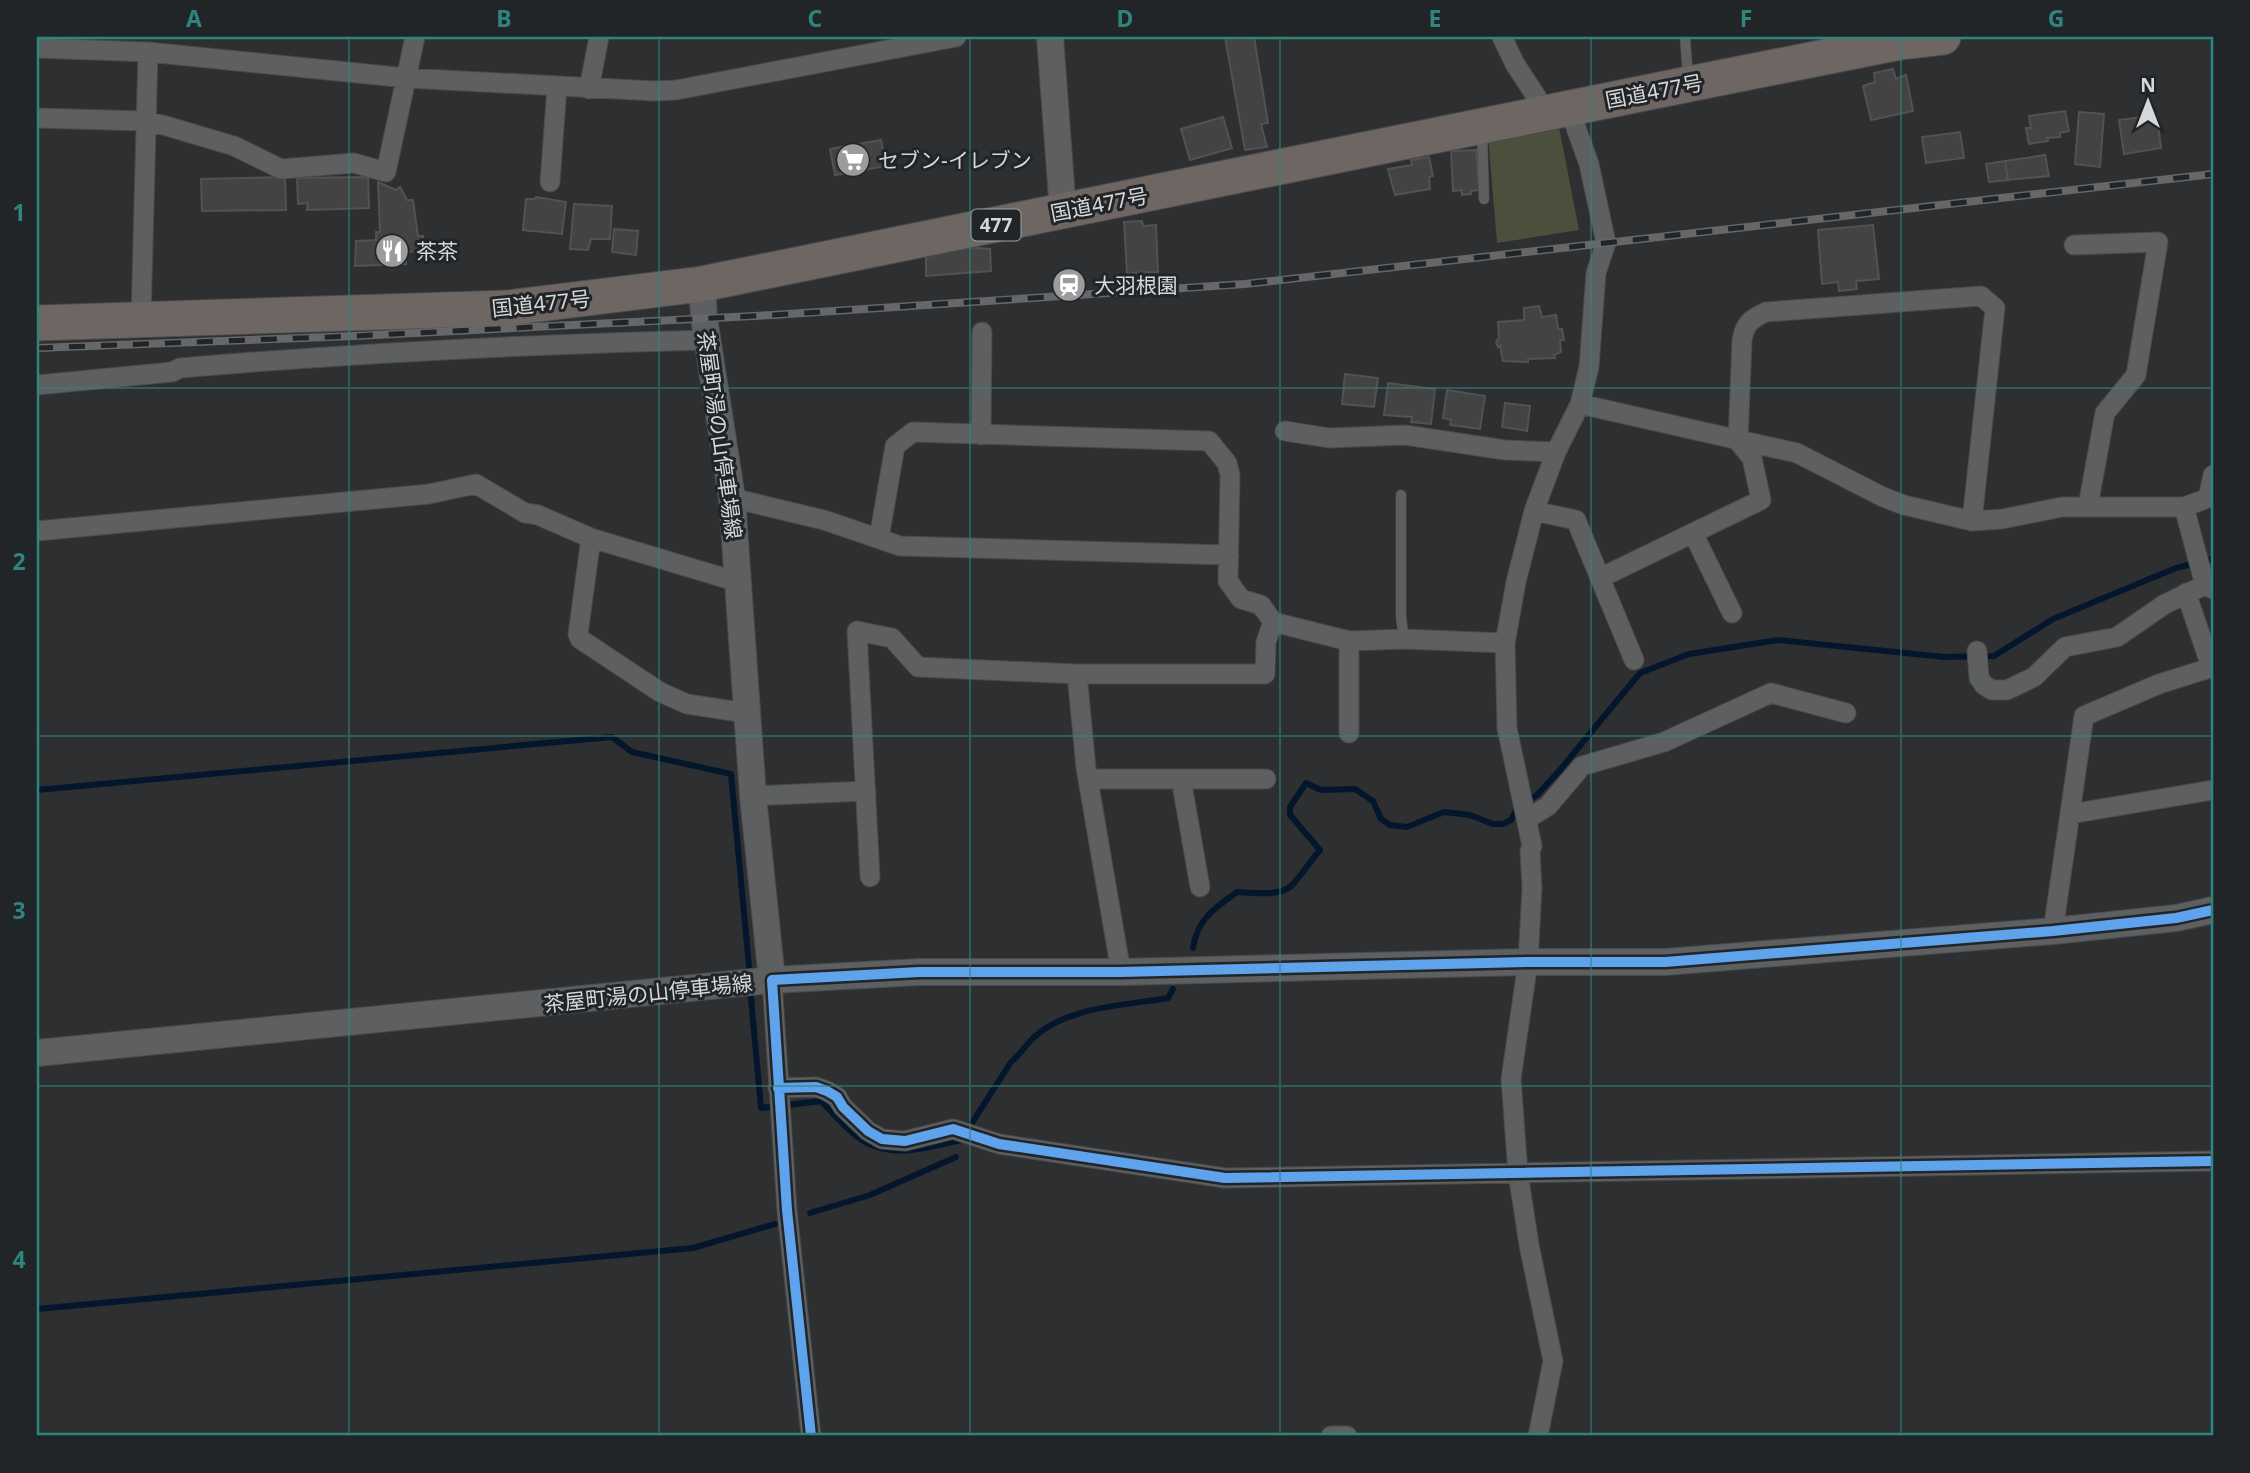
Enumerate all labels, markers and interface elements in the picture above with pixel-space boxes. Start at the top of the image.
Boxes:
text: A [186,2,202,34]
text: B [496,2,512,34]
text: C [808,2,823,34]
text: D [1117,2,1133,34]
text: E [1429,2,1441,34]
text: F [1740,2,1752,34]
text: G [2048,2,2064,34]
north arrow [2114,66,2184,136]
street label: 国道477号 [1603,68,1705,114]
text: N [2140,72,2156,98]
supermarket icon: セブン-イレブン [834,141,872,179]
place label: セブン-イレブン [878,146,1032,174]
street label: 国道477号 [1048,181,1150,227]
text: 1 [12,196,26,228]
road number: 477 [972,210,1020,241]
restaurant icon: 茶茶 [373,232,411,270]
place label: 茶茶 [416,237,458,265]
station icon: 大羽根園 [1050,266,1088,304]
place label: 大羽根園 [1094,271,1178,299]
street label: 国道477号 [490,284,592,322]
street label: 茶屋町湯の山停車場線 [692,329,748,541]
text: 2 [12,545,26,577]
text: 3 [12,894,26,926]
street label: 茶屋町湯の山停車場線 [542,968,754,1018]
text: 4 [12,1243,26,1275]

